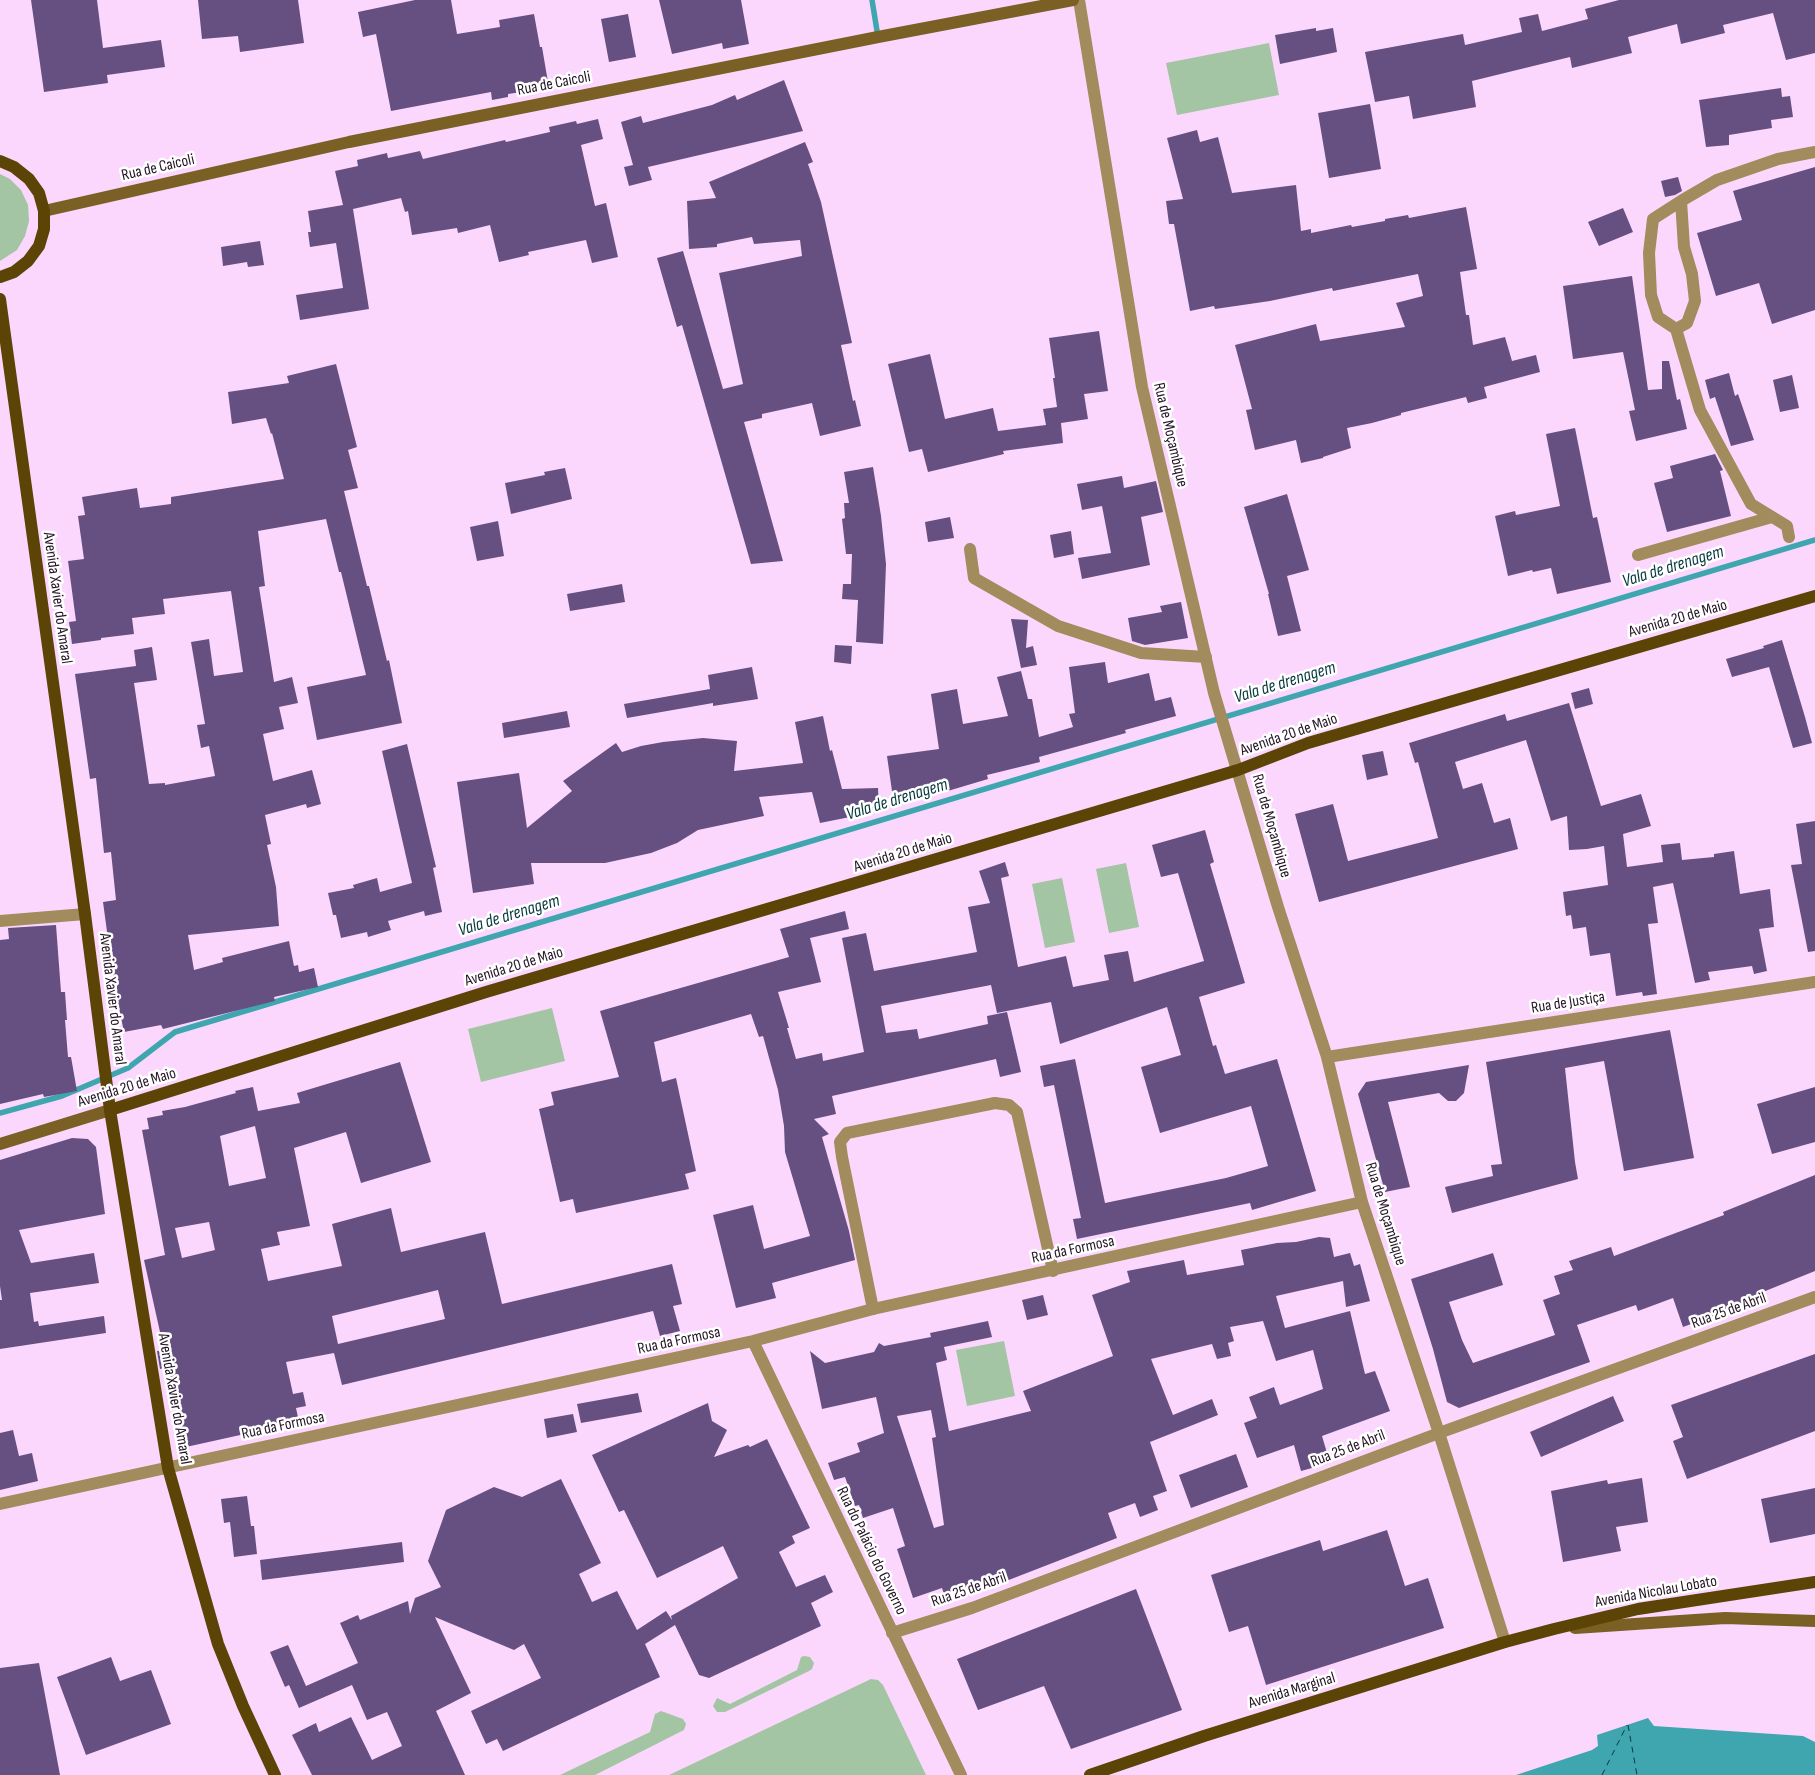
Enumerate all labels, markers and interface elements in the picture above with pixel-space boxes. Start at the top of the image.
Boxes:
street label: Rua de Caicoli [516,67,592,101]
street label: Rua de Caicoli [120,150,196,186]
street label: Rua de Moçambique [1149,381,1191,489]
street label: Avenida Xavier do Amaral [38,531,76,665]
water label: Vala de drenagem [1620,541,1726,593]
street label: Avenida 20 de Maio [1627,596,1729,642]
water label: Vala de drenagem [1232,657,1338,709]
street label: Avenida 20 de Maio [1238,709,1340,761]
street label: Rua de Moçambique [1247,772,1295,880]
water label: Vala de drenagem [844,774,950,826]
street label: Avenida 20 de Maio [852,829,954,877]
water label: Vala de drenagem [456,890,562,942]
street label: Avenida Xavier do Amaral [94,932,130,1066]
street label: Avenida 20 de Maio [463,943,565,991]
street label: Rua de Justiça [1530,988,1606,1018]
street label: Avenida 20 de Maio [76,1064,178,1112]
street label: Rua de Moçambique [1360,1160,1410,1268]
street label: Rua da Formosa [1030,1232,1116,1268]
street label: Rua 25 de Abril [1689,1289,1769,1333]
street label: Rua da Formosa [636,1323,722,1359]
street label: Avenida Xavier do Amaral [153,1332,195,1466]
street label: Rua da Formosa [240,1408,326,1444]
street label: Rua 25 de Abril [1308,1426,1388,1472]
street label: Rua do Palácio do Governo [832,1484,910,1618]
street label: Rua 25 de Abril [929,1568,1009,1612]
street label: Avenida Nicolau Lobato [1594,1572,1718,1612]
street label: Avenida Marginal [1246,1669,1338,1713]

